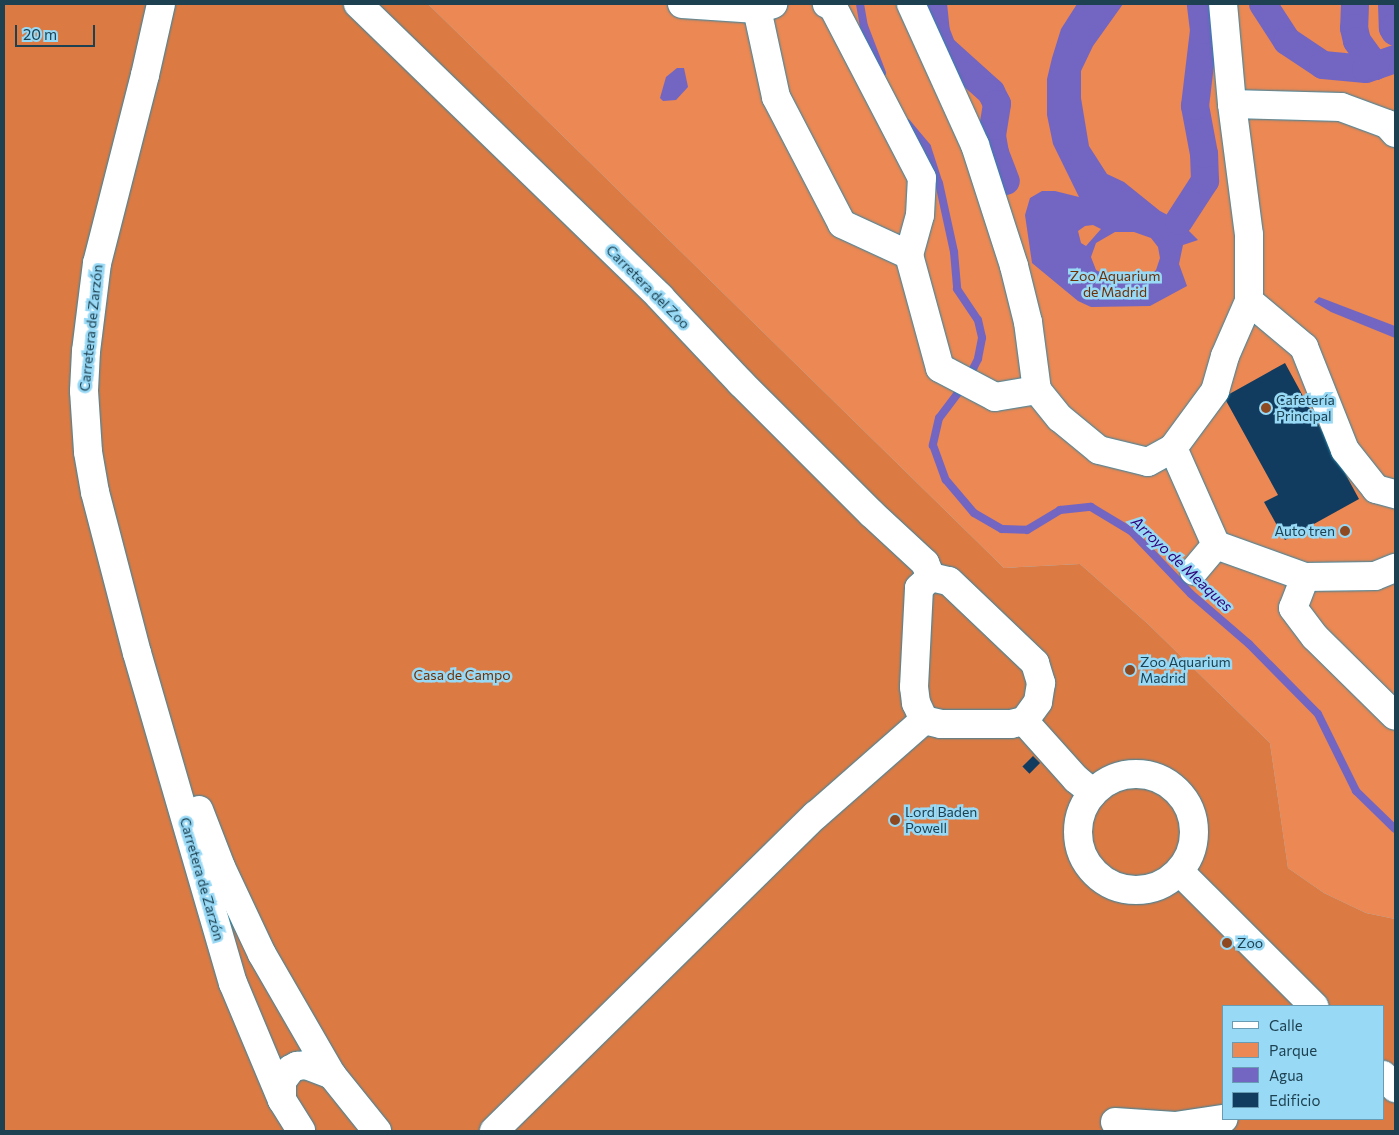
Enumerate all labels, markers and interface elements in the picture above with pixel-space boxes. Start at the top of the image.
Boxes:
scale bar [18,15,98,47]
text: 20 m [23,25,57,43]
street label: Carretera del Zoo [603,242,693,332]
street label: Carretera de Zarzón [76,264,106,392]
park label: Zoo Aquarium de Madrid [1070,268,1160,300]
place label: Cafetería Principal [1276,392,1335,424]
marker: Cafetería Principal [1260,402,1272,414]
water label: Arroyo de Meaques [1128,513,1236,615]
place label: Auto tren [1274,523,1335,539]
marker: Auto tren [1339,525,1351,537]
place label: Zoo Aquarium Madrid [1140,654,1231,686]
marker: Zoo Aquarium Madrid [1124,664,1136,676]
park label: Casa de Campo [413,667,511,683]
place label: Lord Baden Powell [905,804,977,836]
marker: Lord Baden Powell [889,814,901,826]
street label: Carretera de Zarzón [176,815,228,943]
place label: Zoo [1237,935,1263,951]
marker: Zoo [1221,937,1233,949]
legend [1222,1005,1384,1120]
text: Calle [1269,1016,1303,1034]
text: Parque [1269,1041,1317,1059]
text: Agua [1269,1066,1303,1084]
text: Edificio [1269,1091,1320,1109]

